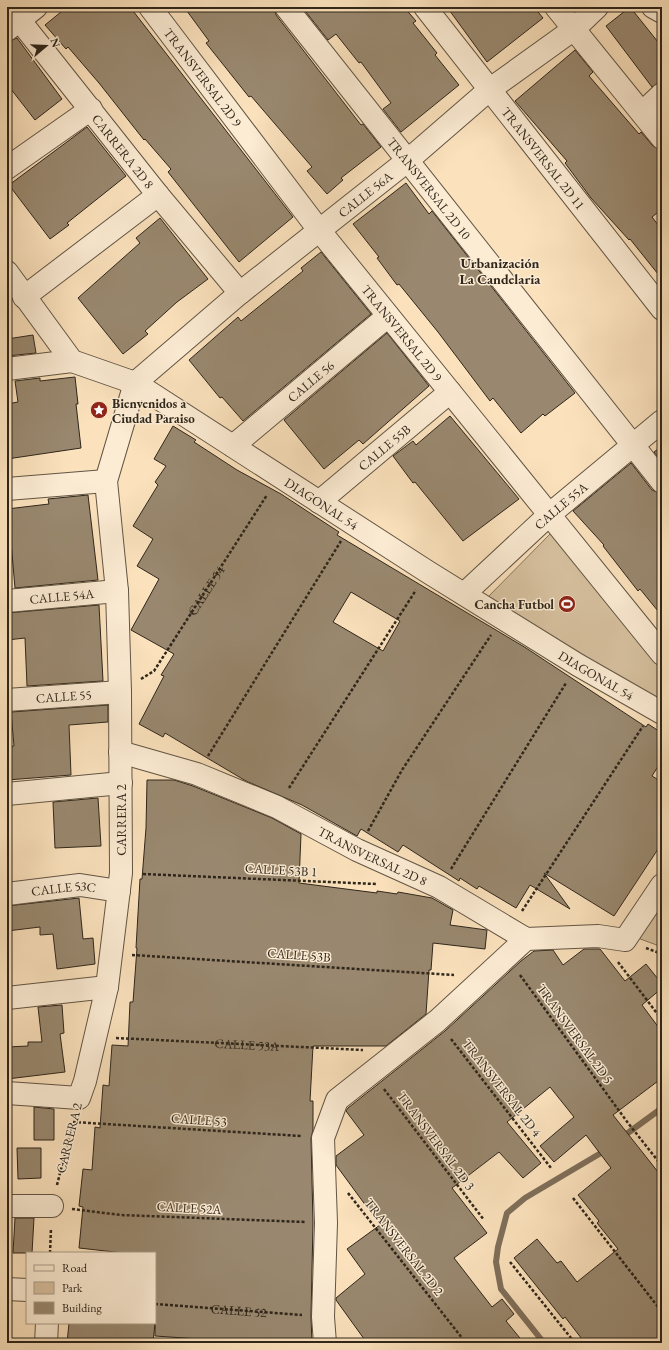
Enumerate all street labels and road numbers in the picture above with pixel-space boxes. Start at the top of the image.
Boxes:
street label: TRANSVERSAL 2D 9 [160,24,246,130]
street label: TRANSVERSAL 2D 11 [498,103,589,213]
street label: CARRERA 2D 8 [89,110,158,192]
street label: TRANSVERSAL 2D 10 [384,134,475,243]
street label: CALLE 56A [334,167,396,221]
street label: TRANSVERSAL 2D 9 [358,281,447,385]
street label: CALLE 56 [284,357,337,406]
street label: CALLE 55B [354,420,414,474]
street label: DIAGONAL 54 [282,473,362,534]
street label: CALLE 55A [530,477,592,533]
street label: CALLE 54 [183,562,228,619]
street label: CALLE 54A [29,585,96,607]
street label: DIAGONAL 54 [555,647,638,704]
street label: CALLE 55 [35,686,92,706]
street label: CARRERA 2 [113,783,130,856]
street label: TRANSVERSAL 2D 8 [315,822,430,889]
street label: CALLE 53B 1 [244,860,318,880]
street label: CALLE 53C [30,877,97,899]
street label: CALLE 53B [267,944,332,966]
street label: TRANSVERSAL 2D 5 [533,981,617,1087]
street label: CALLE 53A [214,1034,281,1054]
street label: TRANSVERSAL 2D 4 [459,1036,546,1141]
street label: TRANSVERSAL 2D 3 [393,1088,479,1194]
street label: CARRERA 2 [52,1100,86,1175]
street label: CALLE 53 [171,1110,227,1130]
street label: TRANSVERSAL 2D 2 [361,1195,448,1300]
street label: CALLE 52A [156,1198,223,1218]
street label: CALLE 52 [210,1300,268,1321]

